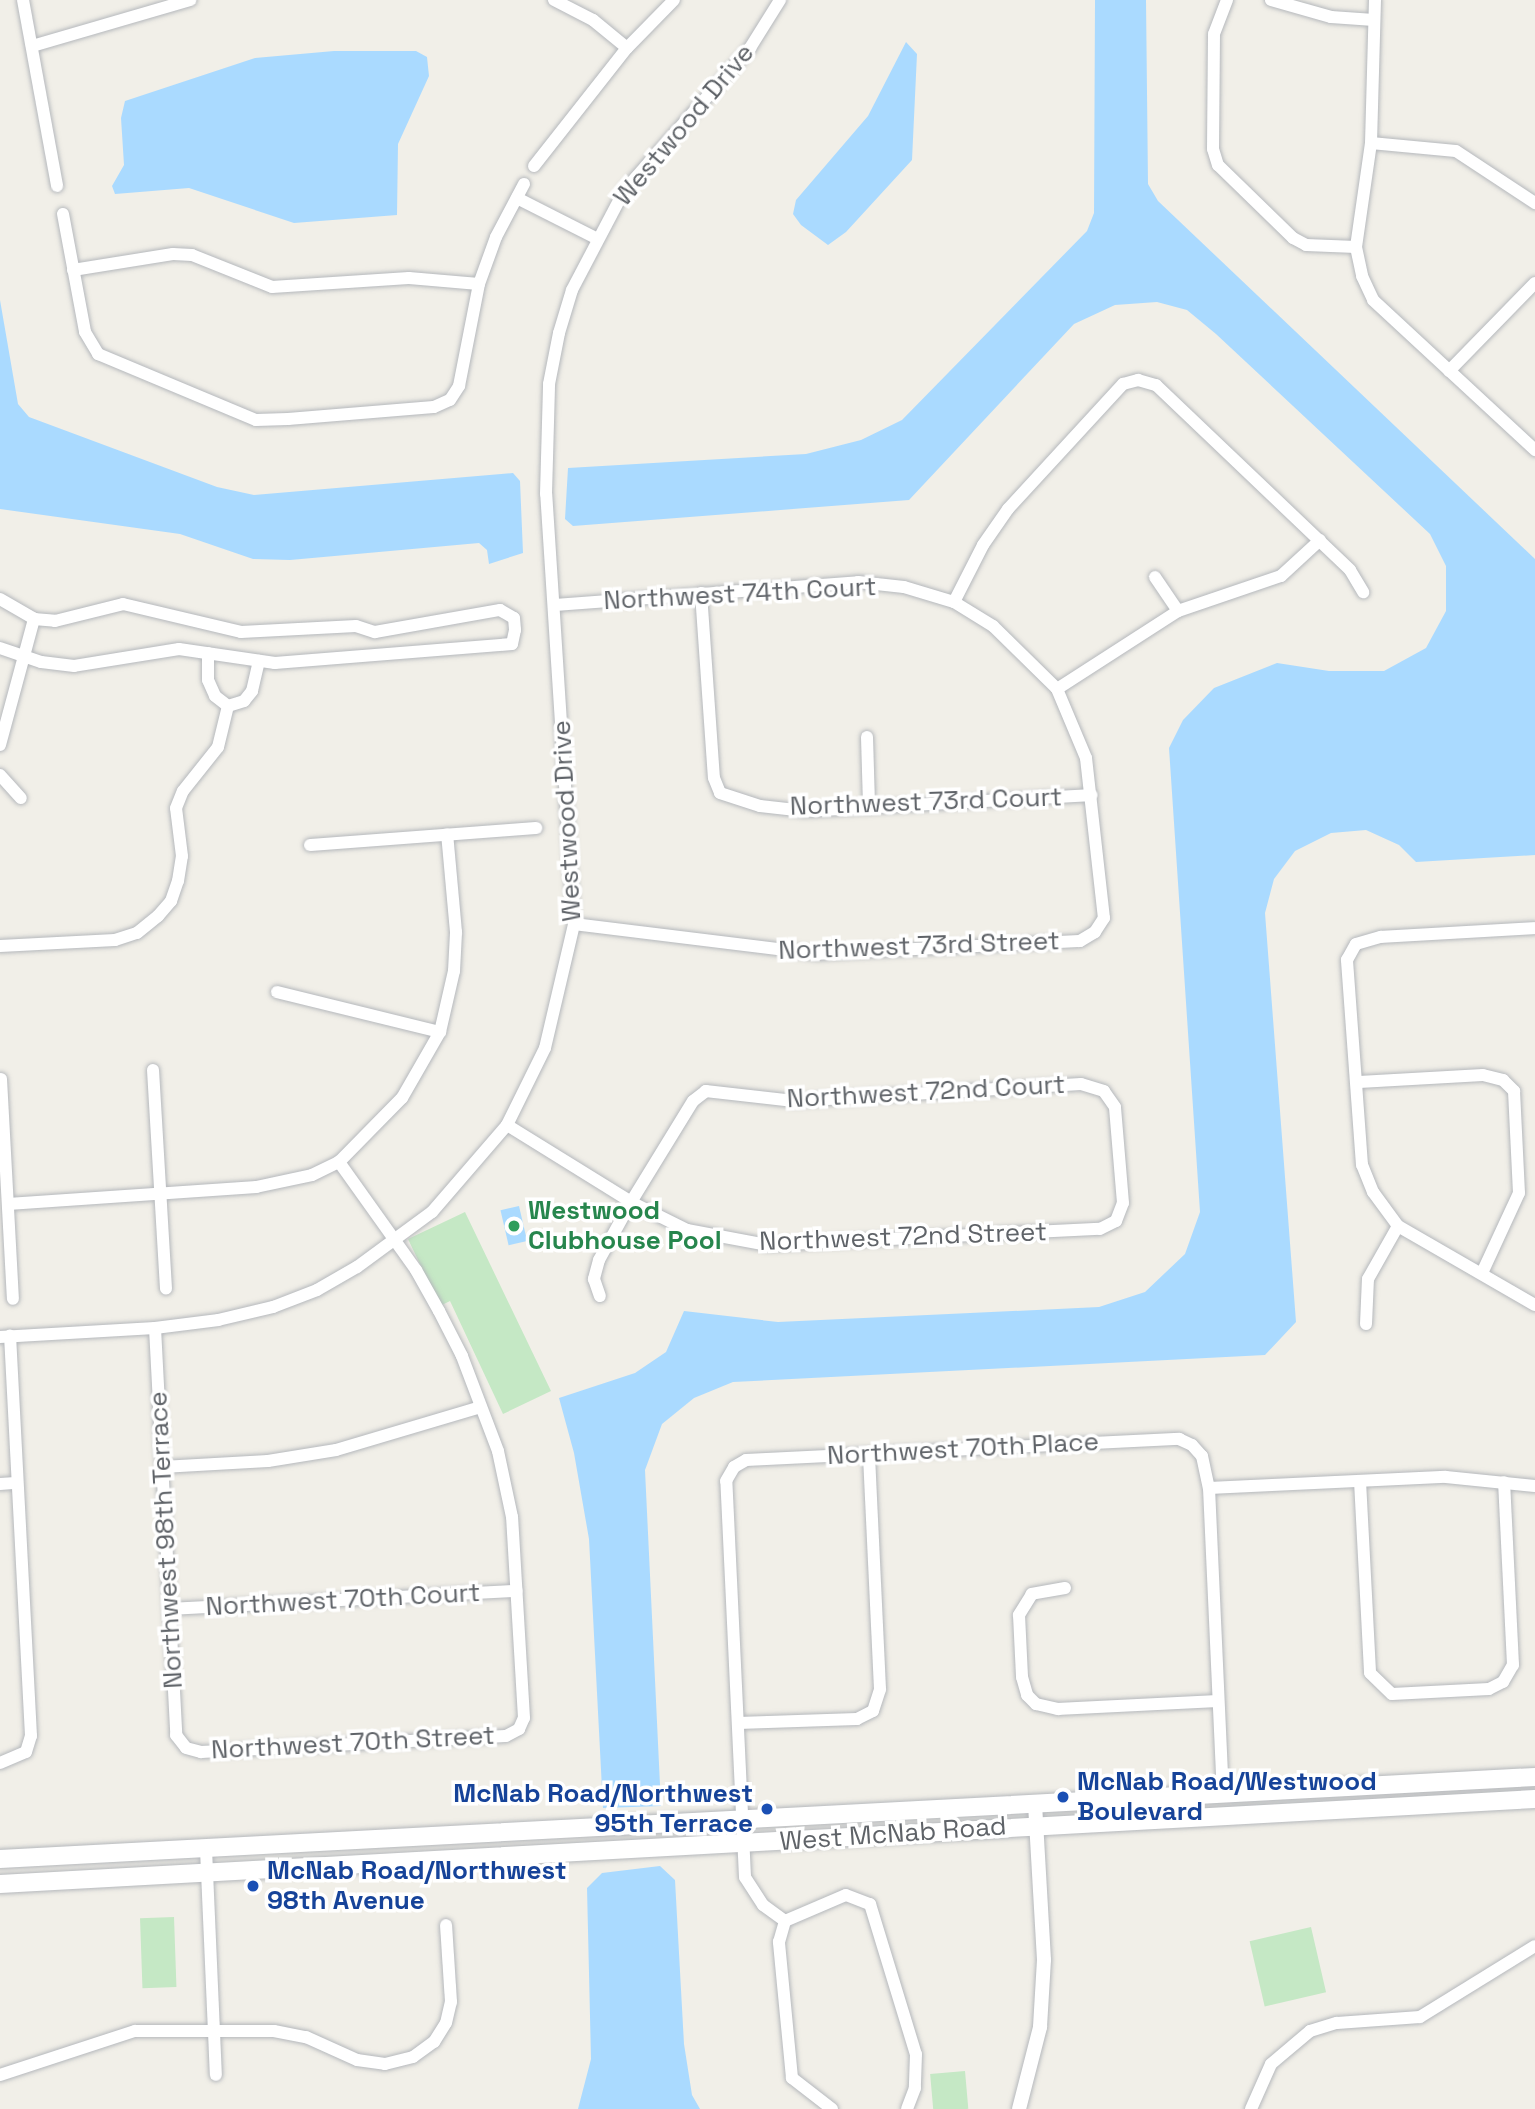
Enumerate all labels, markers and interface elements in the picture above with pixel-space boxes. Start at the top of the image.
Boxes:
street label: Westwood Drive [607,38,761,212]
street label: Northwest 74th Court [603,571,877,617]
street label: Westwood Drive [546,720,588,922]
street label: Northwest 73rd Court [789,782,1063,822]
street label: Northwest 73rd Street [778,925,1060,967]
street label: Northwest 72nd Court [786,1069,1066,1115]
place label: Westwood Clubhouse Pool [528,1195,722,1256]
street label: Northwest 72nd Street [759,1216,1047,1258]
marker: Westwood Clubhouse Pool [506,1218,522,1234]
street label: Northwest 98th Terrace [143,1390,189,1690]
street label: Northwest 70th Place [826,1426,1100,1472]
street label: Northwest 70th Court [205,1577,481,1623]
street label: Northwest 70th Street [210,1720,496,1766]
place label: McNab Road/Westwood Boulevard [1077,1766,1377,1828]
place label: McNab Road/Northwest 95th Terrace [453,1778,753,1840]
marker: McNab Road/Westwood Boulevard [1055,1789,1071,1805]
marker: McNab Road/Northwest 95th Terrace [759,1801,775,1817]
street label: West McNab Road [779,1811,1007,1857]
place label: McNab Road/Northwest 98th Avenue [267,1855,567,1916]
marker: McNab Road/Northwest 98th Avenue [245,1878,261,1894]

